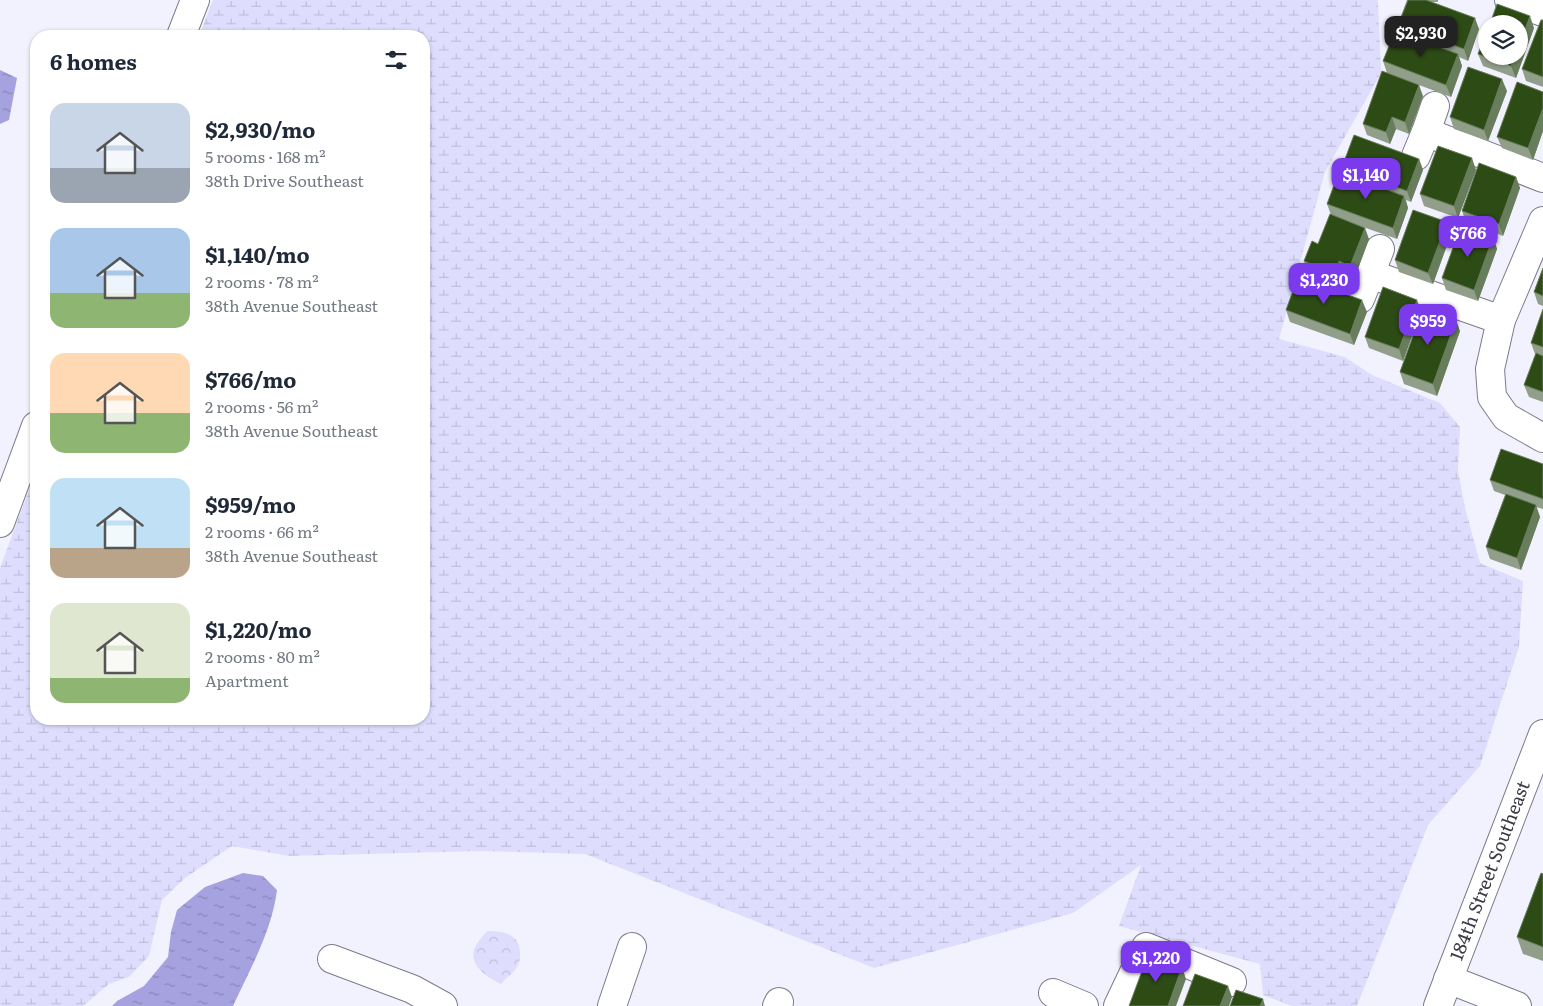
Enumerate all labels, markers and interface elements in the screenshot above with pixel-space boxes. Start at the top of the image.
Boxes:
pin: $2,930 [1380,15,1462,58]
map controls [1478,15,1528,65]
button: layers [1478,15,1528,65]
text: $2,930 [1395,20,1447,44]
text: 6 homes [50,45,137,76]
icon: filters [382,46,410,74]
text: $2,930/mo [205,113,315,144]
icon: home [90,123,150,183]
text: 5 rooms · 168 m² [205,144,326,168]
pin: $1,140 [1325,158,1407,200]
text: $1,140 [1343,162,1389,186]
text: 38th Drive Southeast [205,168,364,192]
pin: $766 [1438,216,1498,258]
text: $766 [1450,220,1486,244]
text: $1,140/mo [205,238,310,269]
icon: home [90,248,150,308]
pin: $1,230 [1283,262,1365,305]
text: $1,230 [1300,267,1348,291]
text: 2 rooms · 78 m² [205,269,319,293]
text: 38th Avenue Southeast [205,293,378,317]
pin: $959 [1398,304,1458,346]
text: $959 [1410,308,1446,332]
text: $766/mo [205,363,296,394]
icon: home [90,373,150,433]
text: 2 rooms · 56 m² [205,394,318,418]
text: 38th Avenue Southeast [205,418,378,442]
text: $959/mo [205,488,296,519]
icon: home [90,498,150,558]
text: 2 rooms · 66 m² [205,519,319,543]
text: 38th Avenue Southeast [205,543,378,567]
text: $1,220/mo [205,613,312,644]
icon: home [90,623,150,683]
text: 2 rooms · 80 m² [205,644,320,668]
text: Apartment [205,668,289,692]
street label: 184th Street Southeast [1442,776,1536,964]
pin: $1,220 [1115,940,1197,983]
text: $1,220 [1132,945,1180,969]

